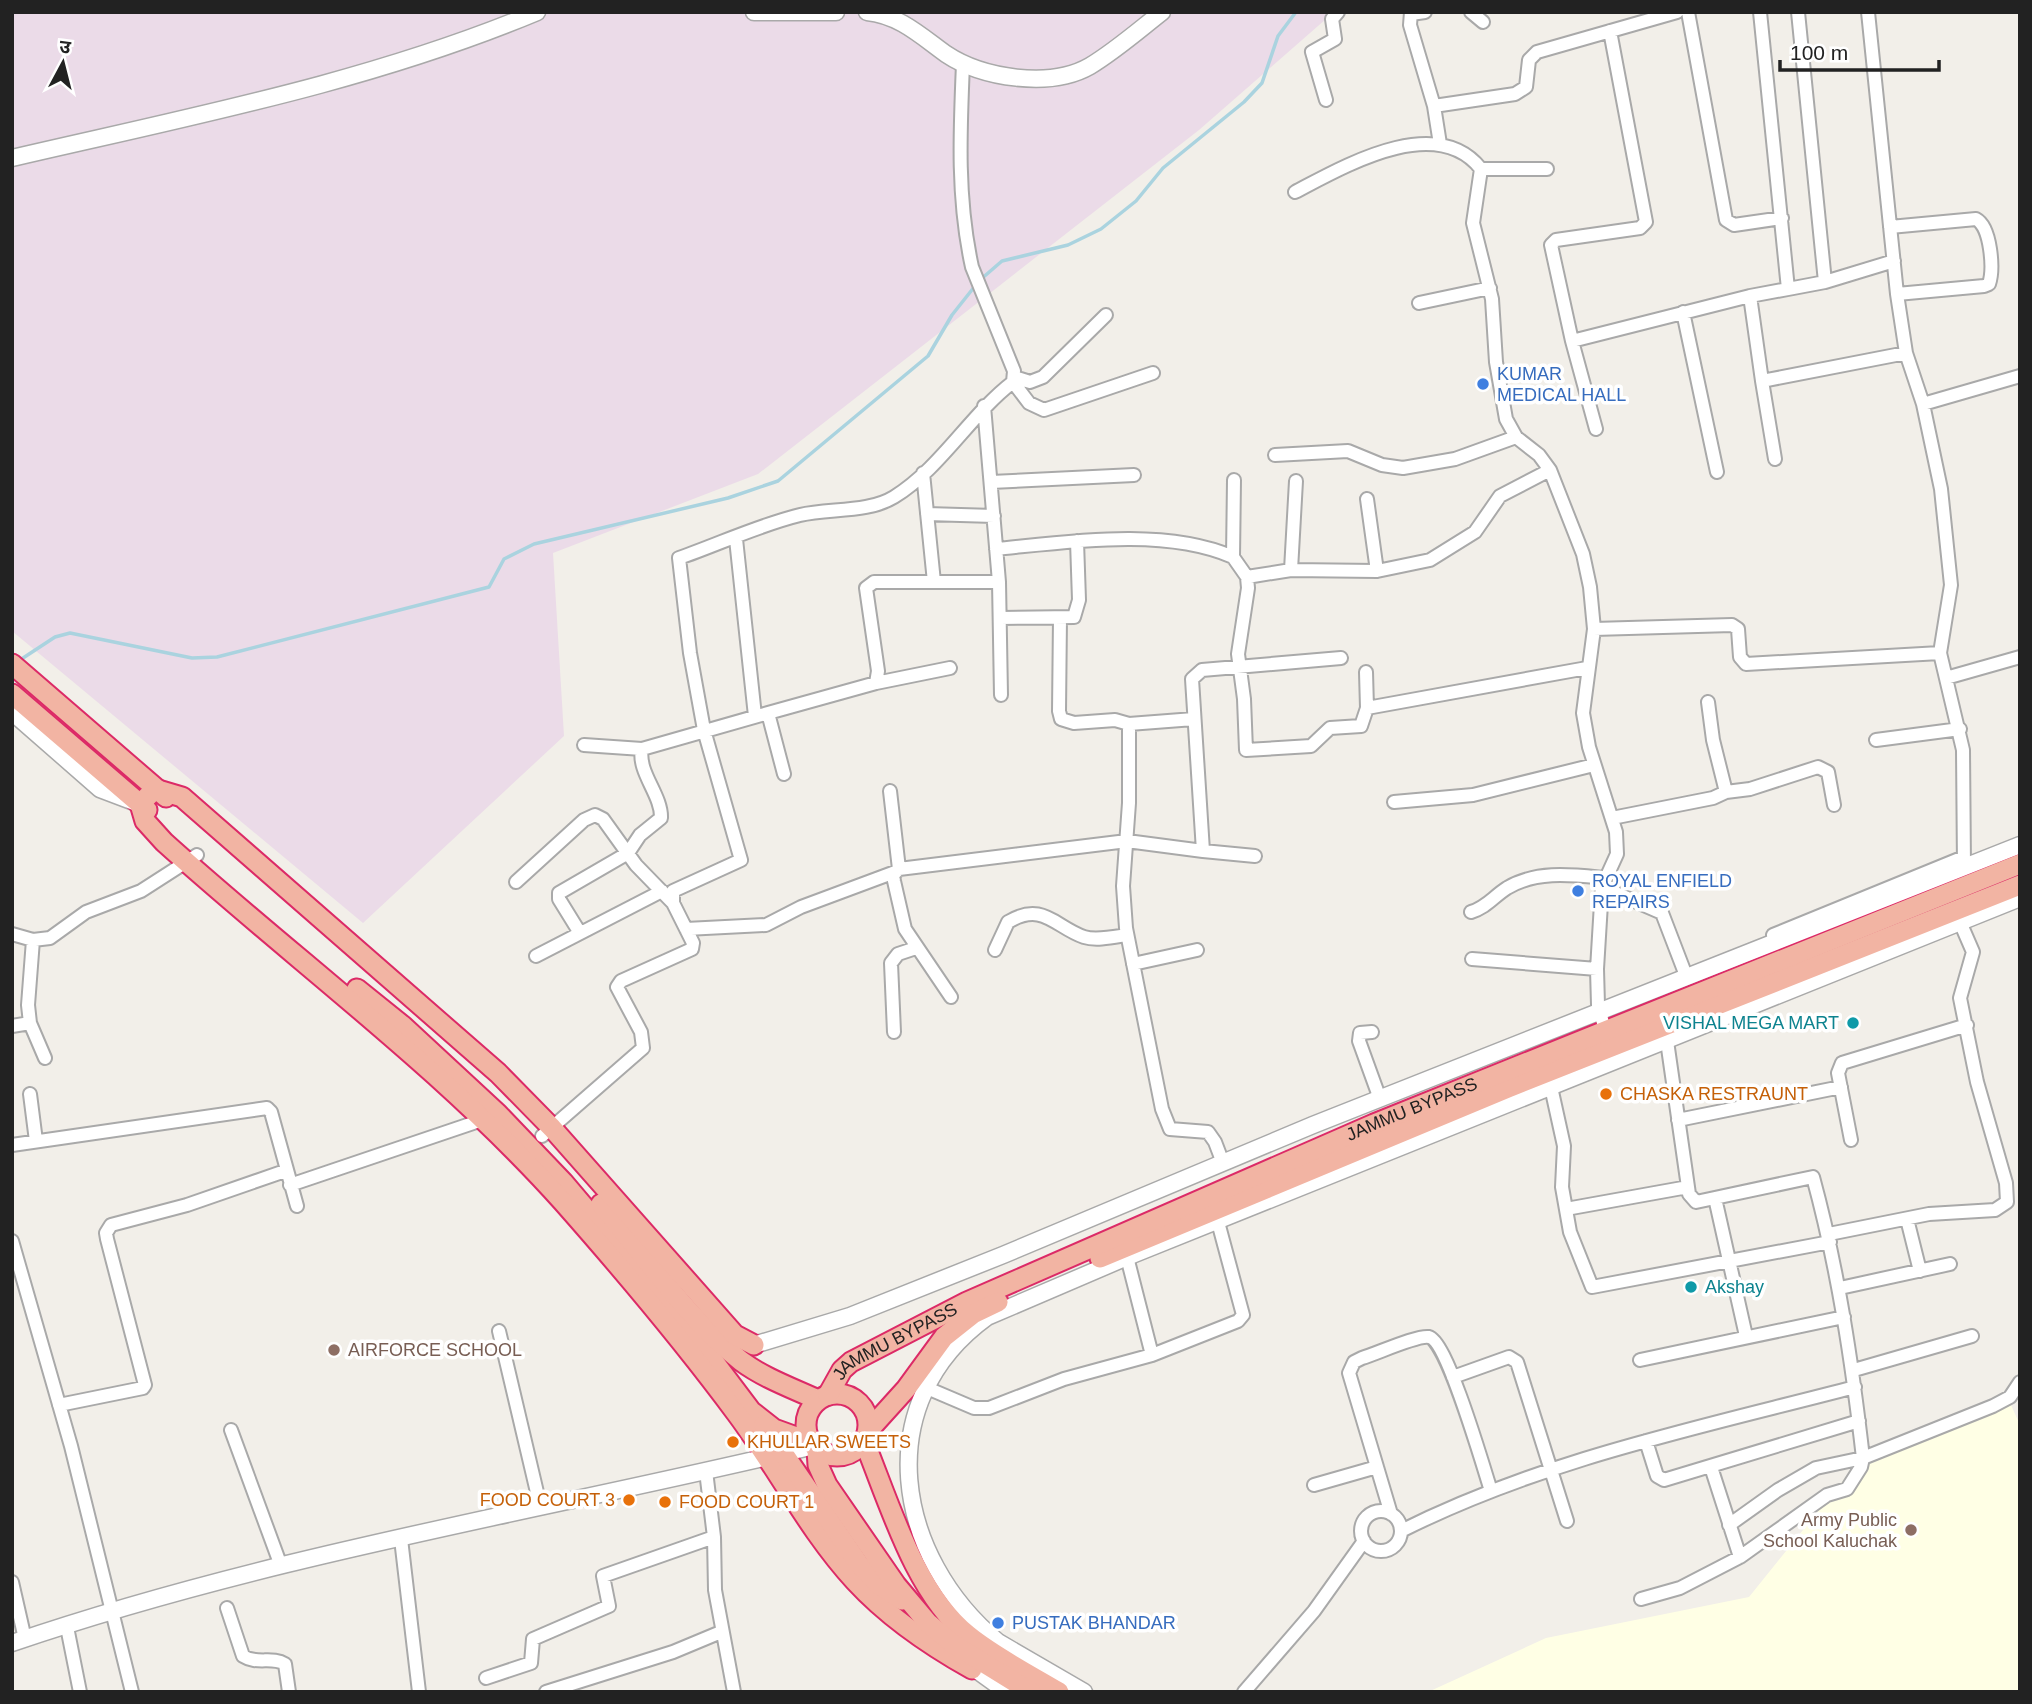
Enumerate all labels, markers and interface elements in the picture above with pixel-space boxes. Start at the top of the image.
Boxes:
north arrow [28,28,98,98]
scale bar [1780,28,1939,72]
text: उ [58,36,73,58]
text: 100 m [1790,41,1848,64]
place label: KUMAR MEDICAL HALL [1497,364,1626,405]
marker: KUMAR MEDICAL HALL [1475,376,1491,392]
place label: ROYAL ENFIELD REPAIRS [1592,871,1732,912]
marker: ROYAL ENFIELD REPAIRS [1570,883,1586,899]
place label: VISHAL MEGA MART [1663,1013,1839,1033]
marker: VISHAL MEGA MART [1845,1015,1861,1031]
street label: JAMMU BYPASS [1343,1074,1480,1145]
place label: CHASKA RESTRAUNT [1620,1084,1808,1104]
marker: CHASKA RESTRAUNT [1598,1086,1614,1102]
place label: Akshay [1705,1277,1764,1297]
marker: Akshay [1683,1279,1699,1295]
street label: JAMMU BYPASS [829,1299,961,1383]
place label: AIRFORCE SCHOOL [348,1340,522,1360]
marker: AIRFORCE SCHOOL [326,1342,342,1358]
place label: KHULLAR SWEETS [747,1432,911,1452]
marker: KHULLAR SWEETS [725,1434,741,1450]
place label: FOOD COURT 3 [480,1490,615,1510]
marker: FOOD COURT 3 [621,1492,637,1508]
place label: FOOD COURT 1 [679,1492,814,1512]
marker: FOOD COURT 1 [657,1494,673,1510]
place label: Army Public School Kaluchak [1763,1510,1898,1551]
marker: Army Public School Kaluchak [1903,1522,1919,1538]
place label: PUSTAK BHANDAR [1012,1613,1176,1633]
marker: PUSTAK BHANDAR [990,1615,1006,1631]

